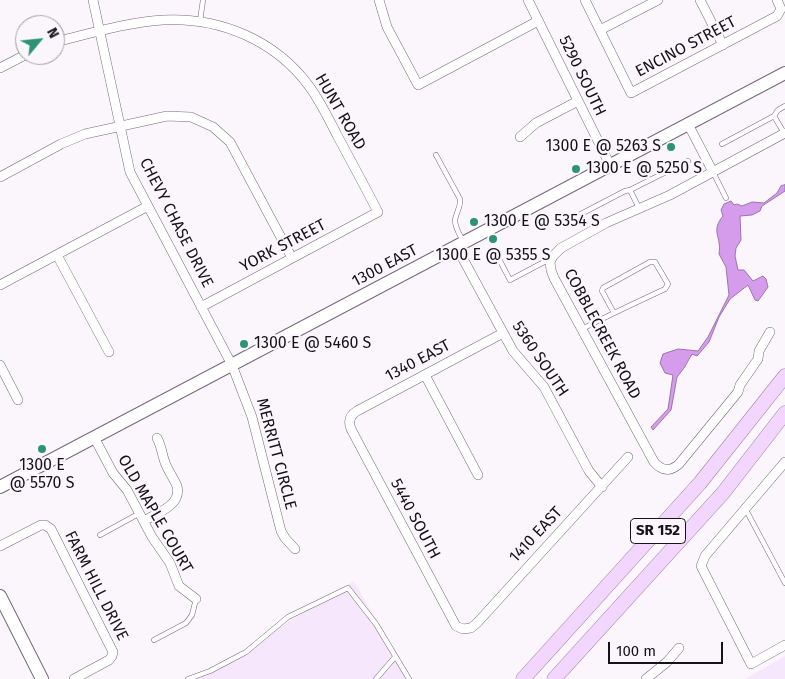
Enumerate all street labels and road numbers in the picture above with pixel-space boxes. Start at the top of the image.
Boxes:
street label: ENCINO STREET [632,12,740,82]
street label: 5290 SOUTH [554,33,610,119]
street label: HUNT ROAD [310,70,370,154]
street label: CHEVY CHASE DRIVE [135,155,217,291]
street label: YORK STREET [237,215,329,277]
street label: 1300 EAST [349,241,421,291]
street label: COBBLECREEK ROAD [560,266,644,402]
street label: 5360 SOUTH [508,318,572,400]
street label: 1340 EAST [382,336,454,386]
street label: MERRITT CIRCLE [252,396,300,512]
street label: OLD MAPLE COURT [113,452,197,576]
street label: 5440 SOUTH [386,476,444,562]
street label: 1410 EAST [505,503,567,567]
road number: SR 152 [630,518,686,544]
street label: FARM HILL DRIVE [60,528,132,644]

